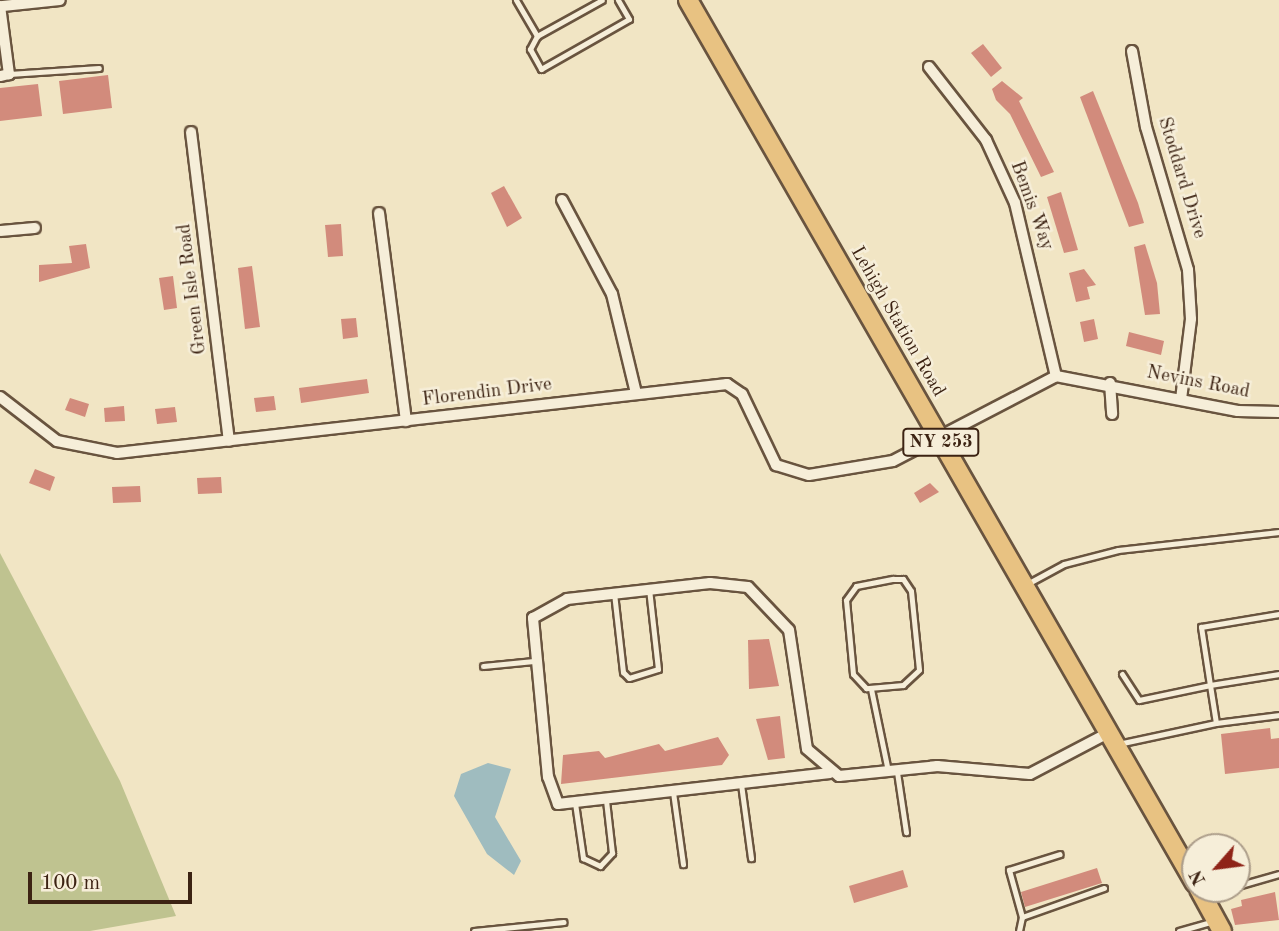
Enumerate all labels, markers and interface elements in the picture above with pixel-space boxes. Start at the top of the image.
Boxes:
street label: Stoddard Drive [1152,115,1210,241]
street label: Bemis Way [1004,158,1058,254]
street label: Green Isle Road [174,222,212,356]
street label: Lehigh Station Road [845,243,949,401]
street label: Nevins Road [1144,362,1252,404]
street label: Florendin Drive [421,374,553,412]
road number: NY 253 [901,428,981,457]
north arrow [1181,833,1251,903]
scale bar [32,858,196,902]
text: N [1187,866,1211,888]
text: 100 m [41,873,100,894]

